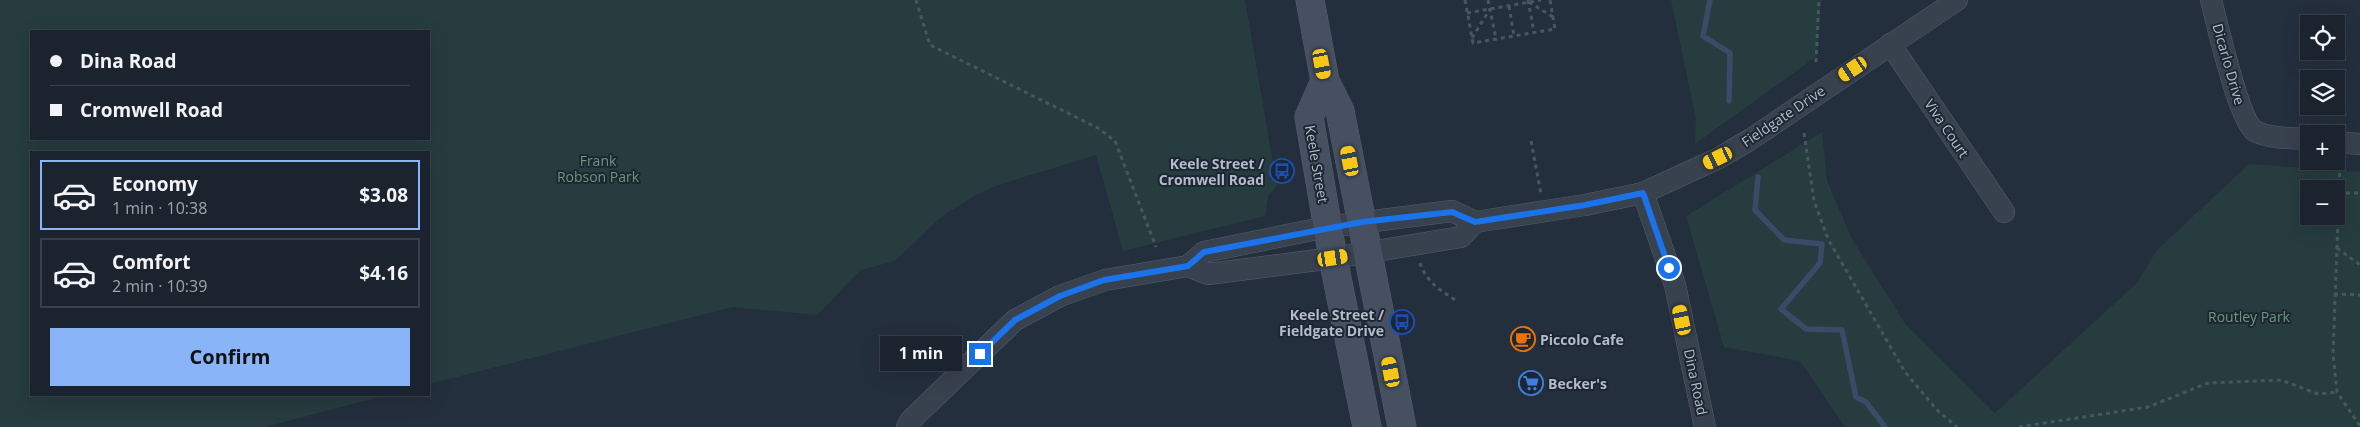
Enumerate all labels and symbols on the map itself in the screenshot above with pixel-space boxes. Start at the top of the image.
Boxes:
street label: Dicarlo Drive [2208,21,2250,107]
car [1311,48,1332,80]
car [1836,54,1869,84]
street label: Fieldgate Drive [1738,81,1829,151]
street label: Viva Court [1920,95,1974,161]
street label: Keele Street [1301,124,1333,204]
car [1339,145,1360,177]
car [1701,145,1734,171]
park label: Frank Robson Park [557,151,640,186]
place label: Keele Street / Cromwell Road [1159,154,1264,189]
bus stop icon: Keele Street / Cromwell Road [1269,158,1295,184]
car [1317,248,1348,268]
route start [1658,257,1680,279]
car [1671,304,1692,336]
place label: Keele Street / Fieldgate Drive [1279,305,1384,340]
park label: Routley Park [2208,307,2291,326]
bus stop icon: Keele Street / Fieldgate Drive [1389,309,1415,335]
cafe icon: Piccolo Cafe [1510,326,1536,352]
place label: Piccolo Cafe [1540,330,1624,349]
callout: 1 min [880,336,962,372]
route end [969,343,991,365]
street label: Dina Road [1680,347,1712,417]
car [1380,356,1401,388]
supermarket icon: Becker's [1518,370,1544,396]
place label: Becker's [1548,374,1607,393]

